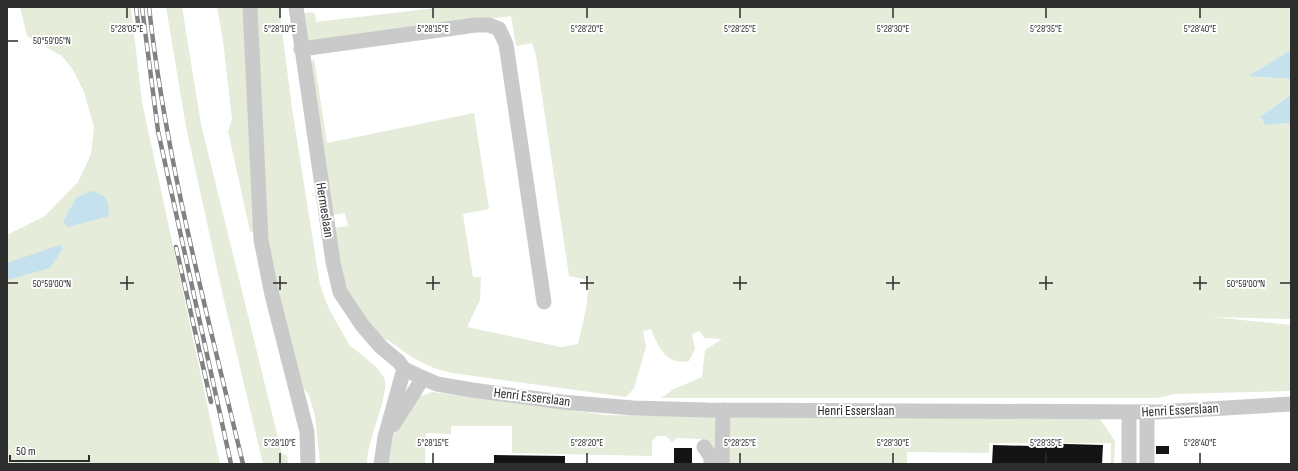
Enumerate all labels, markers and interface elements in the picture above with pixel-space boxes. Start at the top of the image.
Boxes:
text: 5°28'05"E [111,23,143,35]
text: 5°28'10"E [264,23,296,35]
text: 5°28'15"E [417,23,449,35]
text: 5°28'20"E [571,23,603,35]
text: 5°28'25"E [724,23,756,35]
text: 5°28'30"E [877,23,909,35]
text: 5°28'35"E [1030,23,1062,35]
text: 5°28'40"E [1184,23,1216,35]
text: 50°59'05"N [33,35,71,47]
street label: Hermeslaan [312,181,338,239]
text: 50°59'00"N [33,278,71,290]
text: 50°59'00"N [1227,278,1265,290]
street label: Henri Esserslaan [493,384,571,410]
street label: Henri Esserslaan [1141,399,1219,421]
street label: Henri Esserslaan [817,402,895,419]
scale bar [10,437,89,463]
text: 5°28'10"E [264,437,296,449]
text: 5°28'15"E [417,437,449,449]
text: 5°28'20"E [571,437,603,449]
text: 5°28'25"E [724,437,756,449]
text: 5°28'30"E [877,437,909,449]
text: 5°28'35"E [1030,437,1062,449]
text: 5°28'40"E [1184,437,1216,449]
text: 50 m [16,444,36,459]

